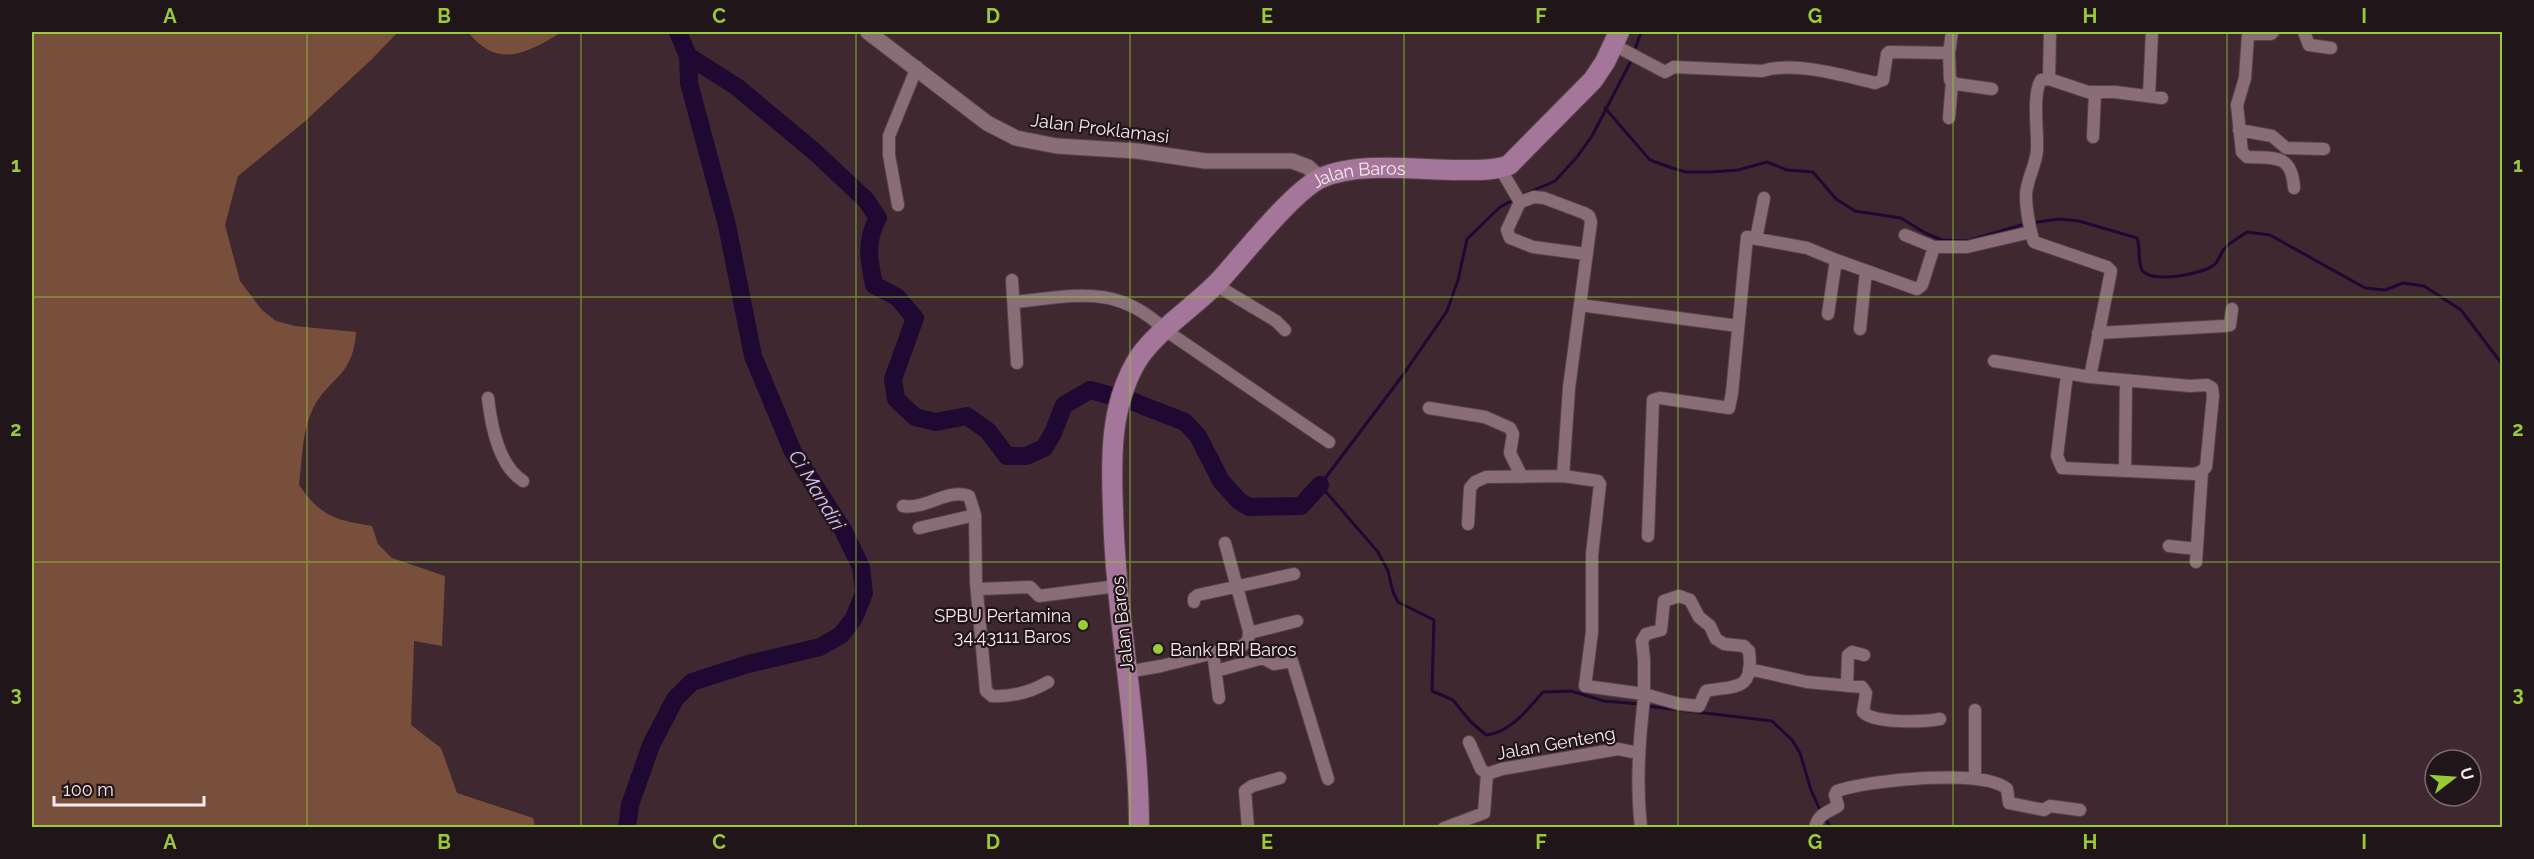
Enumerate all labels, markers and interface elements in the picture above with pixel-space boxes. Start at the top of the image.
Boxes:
text: A [163,4,177,28]
text: B [437,4,451,28]
text: C [712,4,726,28]
text: D [986,4,1000,28]
text: E [1261,4,1273,28]
text: F [1535,4,1547,28]
text: G [1808,4,1822,28]
text: H [2083,4,2097,28]
text: I [2361,4,2367,28]
street label: Jalan Proklamasi [1030,109,1170,147]
text: 1 [11,153,21,177]
text: 1 [2513,153,2523,177]
street label: Jalan Baros [1307,157,1406,192]
text: 2 [10,417,22,441]
text: 2 [2512,417,2524,441]
water label: Ci Mandiri [784,445,851,535]
street label: Jalan Baros [1107,575,1137,673]
place label: SPBU Pertamina 34.43111 Baros [934,605,1071,647]
marker: SPBU Pertamina 34.43111 Baros [1076,618,1090,632]
place label: Bank BRI Baros [1170,639,1297,660]
marker: Bank BRI Baros [1151,642,1165,656]
text: 3 [10,682,22,706]
text: 3 [2512,682,2524,706]
street label: Jalan Genteng [1495,722,1617,764]
north arrow [2423,748,2483,808]
text: U [2456,765,2478,782]
scale bar [54,769,204,807]
text: 100 m [63,779,114,800]
text: A [163,830,177,854]
text: B [437,830,451,854]
text: C [712,830,726,854]
text: D [986,830,1000,854]
text: E [1261,830,1273,854]
text: F [1535,830,1547,854]
text: G [1808,830,1822,854]
text: H [2083,830,2097,854]
text: I [2361,830,2367,854]

